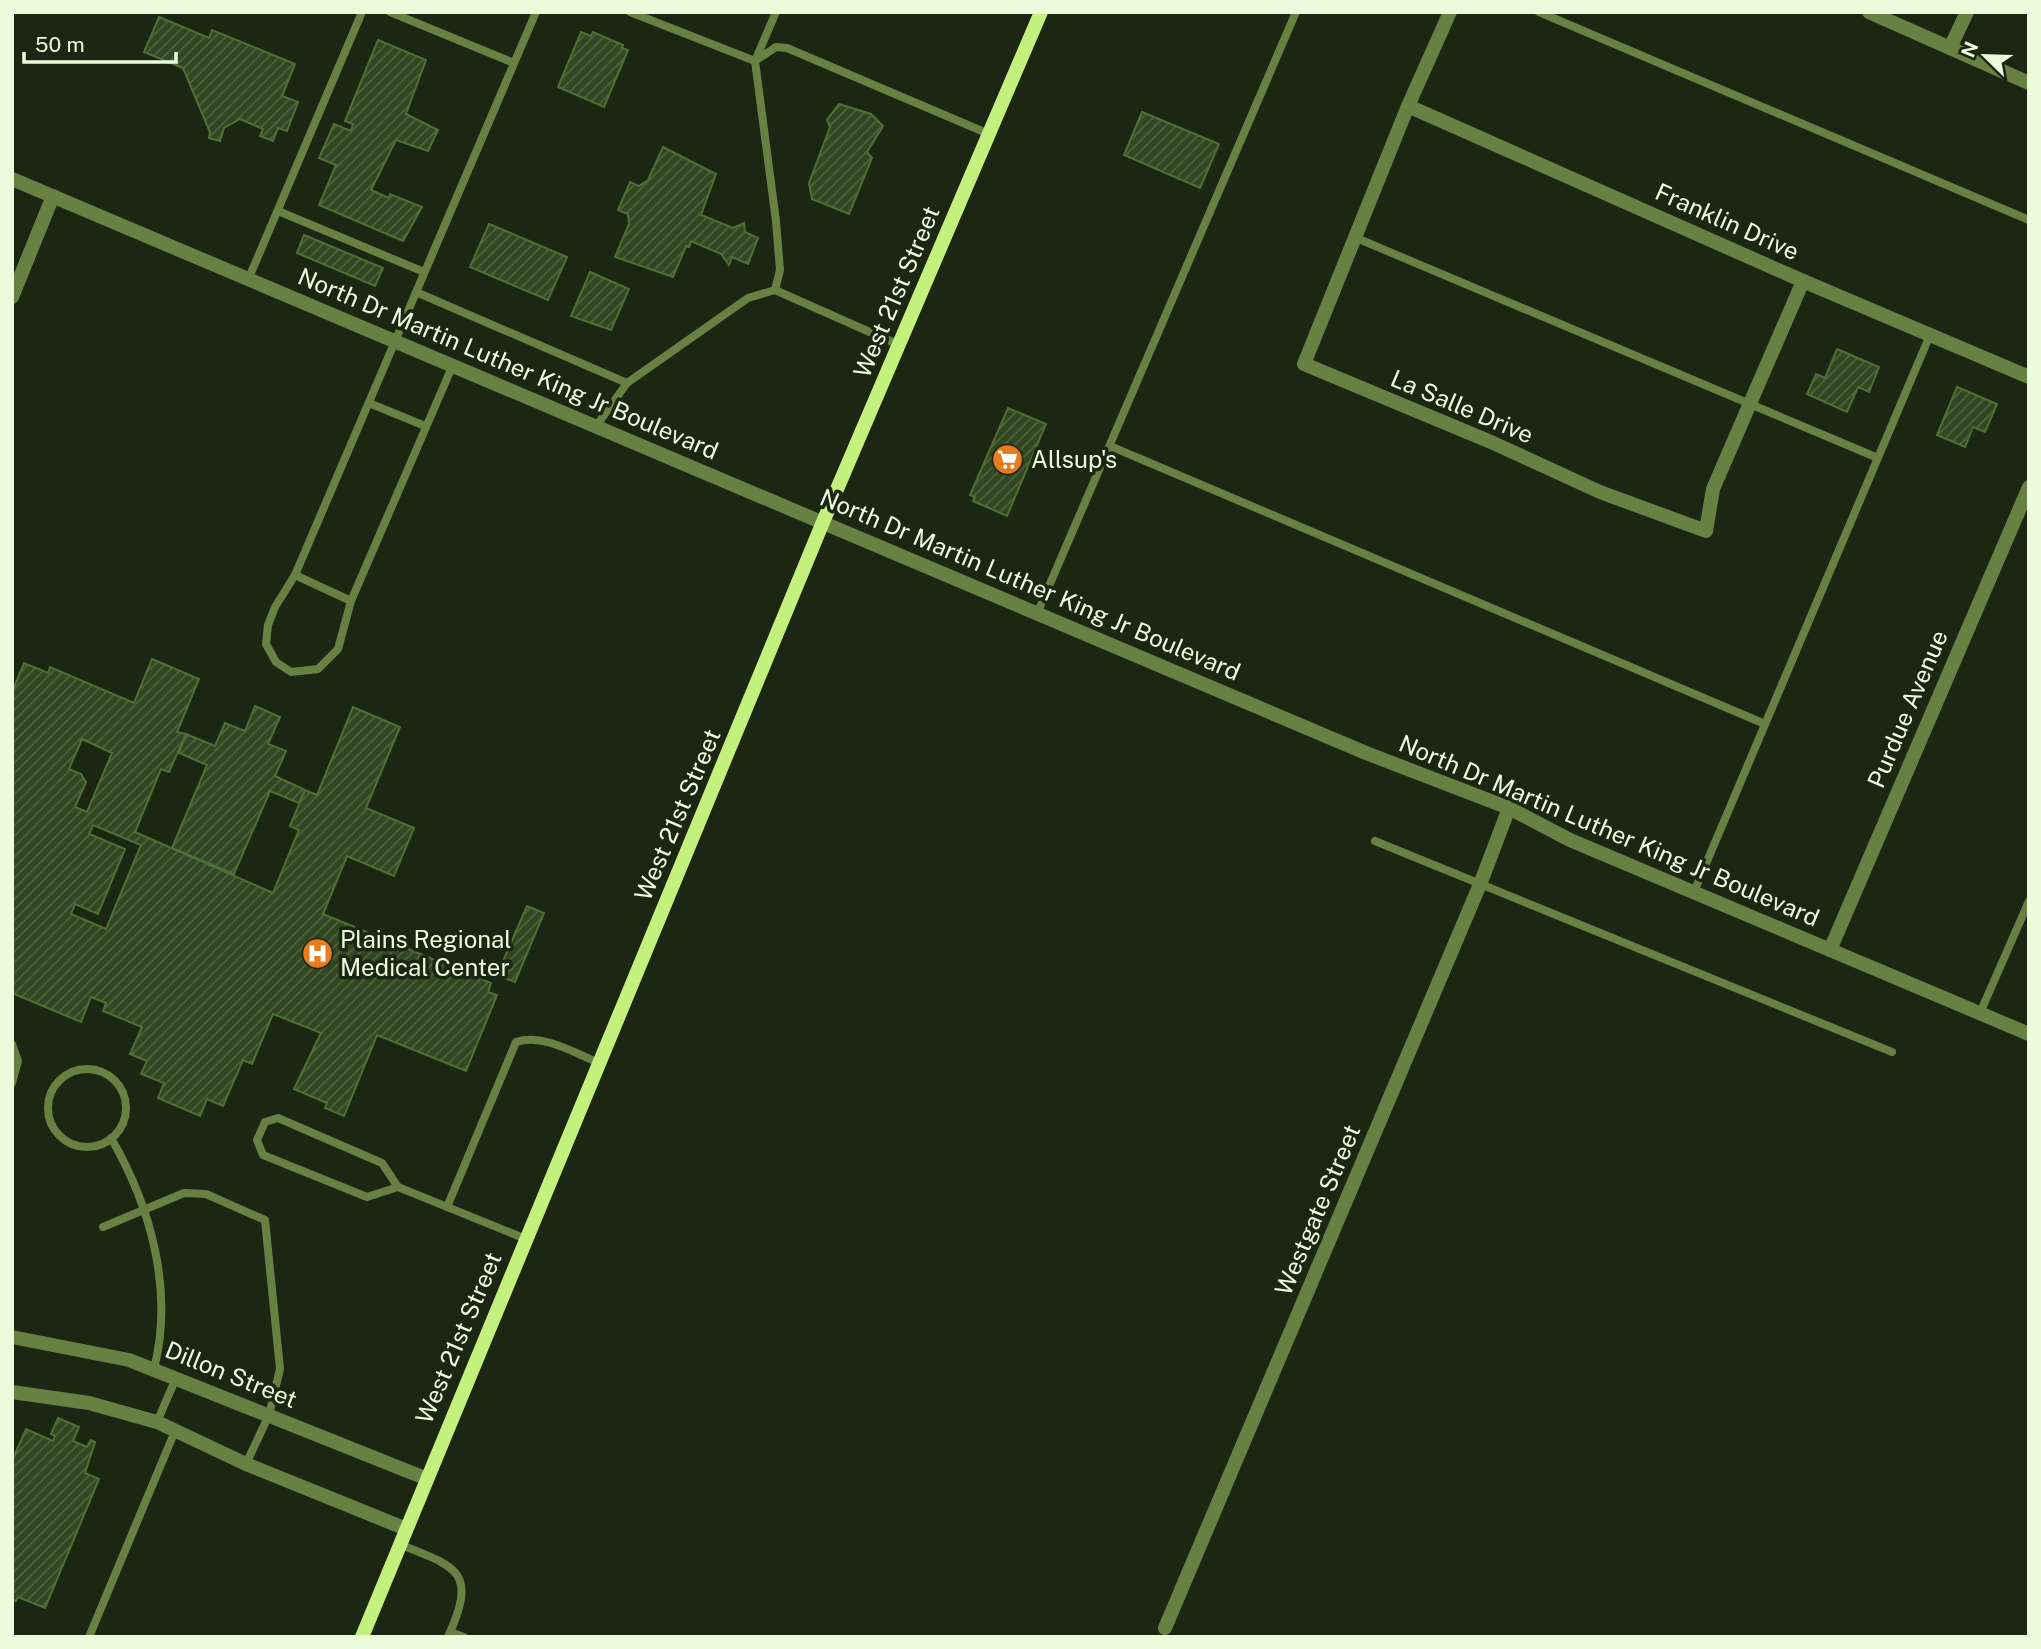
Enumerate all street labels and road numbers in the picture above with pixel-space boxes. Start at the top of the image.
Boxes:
street label: Franklin Drive [1651,177,1804,265]
street label: West 21st Street [847,202,945,382]
street label: North Dr Martin Luther King Jr Boulevard [294,262,723,465]
street label: La Salle Drive [1387,363,1538,449]
street label: North Dr Martin Luther King Jr Boulevard [816,483,1245,686]
street label: Purdue Avenue [1861,626,1953,792]
street label: West 21st Street [628,725,726,905]
street label: North Dr Martin Luther King Jr Boulevard [1395,729,1824,932]
street label: Westgate Street [1269,1120,1366,1299]
street label: West 21st Street [409,1248,507,1428]
street label: Dillon Street [161,1335,301,1413]

